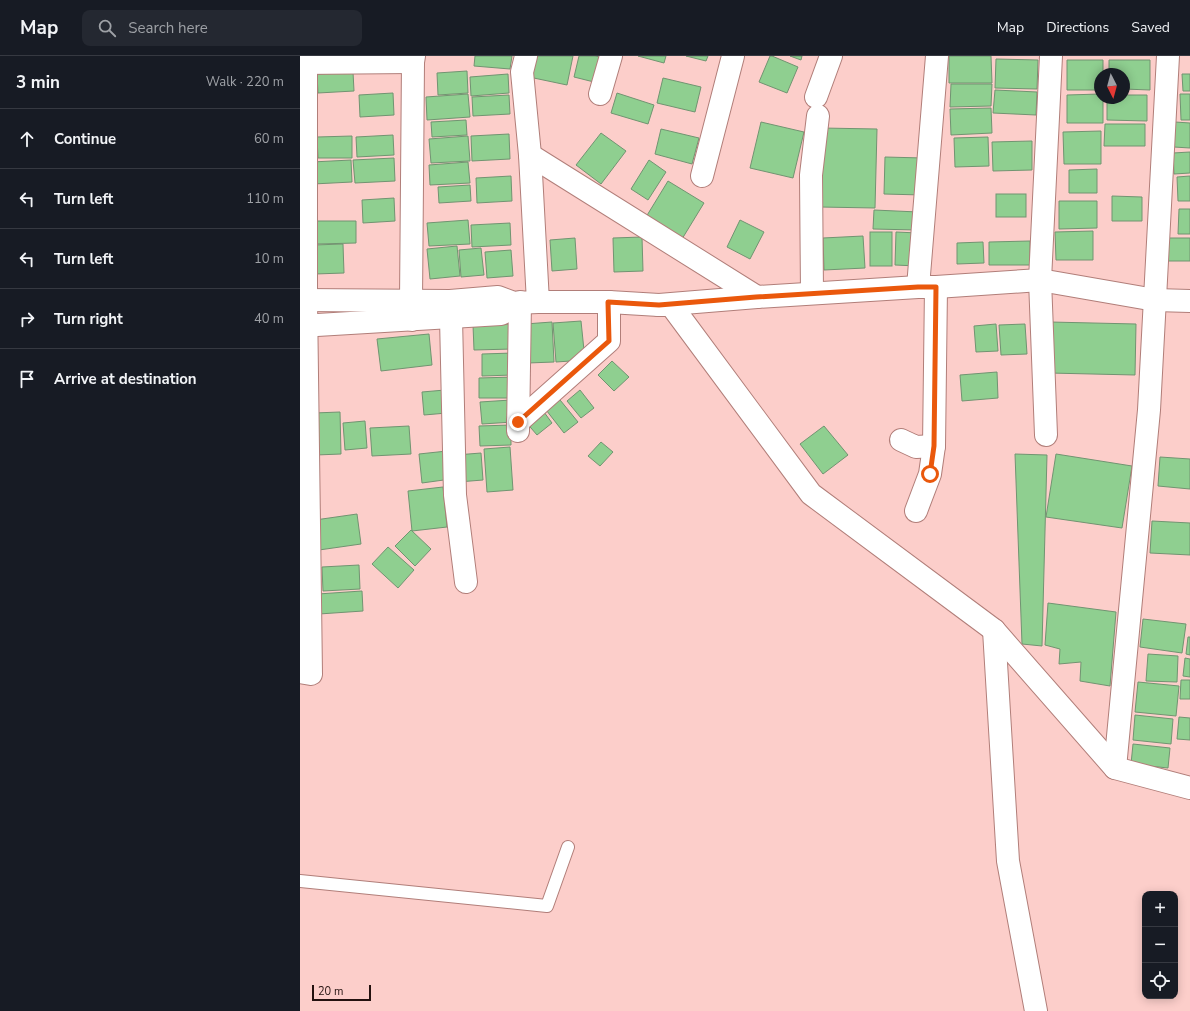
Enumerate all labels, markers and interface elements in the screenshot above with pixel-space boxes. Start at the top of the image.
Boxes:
search box [82,10,362,46]
text: Map [20,15,58,41]
icon: search [96,17,118,39]
text: Search here [128,18,208,38]
text: Map [997,18,1024,37]
text: Directions [1046,18,1109,37]
text: Saved [1131,18,1170,37]
north arrow [1094,68,1130,104]
text: 3 min [16,71,60,94]
text: Walk · 220 m [206,73,284,91]
icon: ahead [16,128,38,150]
text: Continue [54,129,116,149]
text: 60 m [254,130,284,148]
icon: left [16,188,38,210]
text: Turn left [54,189,113,209]
text: 110 m [246,190,284,208]
icon: left [16,248,38,270]
text: Turn left [54,249,113,269]
text: 10 m [254,250,284,268]
icon: right [16,308,38,330]
text: Turn right [54,309,123,329]
text: 40 m [254,310,284,328]
icon: arrive [16,368,38,390]
text: Arrive at destination [54,369,197,389]
route end [509,413,527,431]
route start [921,465,939,483]
map controls [1142,891,1178,999]
button: + [1142,891,1178,927]
button: − [1142,927,1178,963]
button: locate [1142,963,1178,999]
scale bar [312,983,371,1002]
text: 20 m [318,984,343,999]

